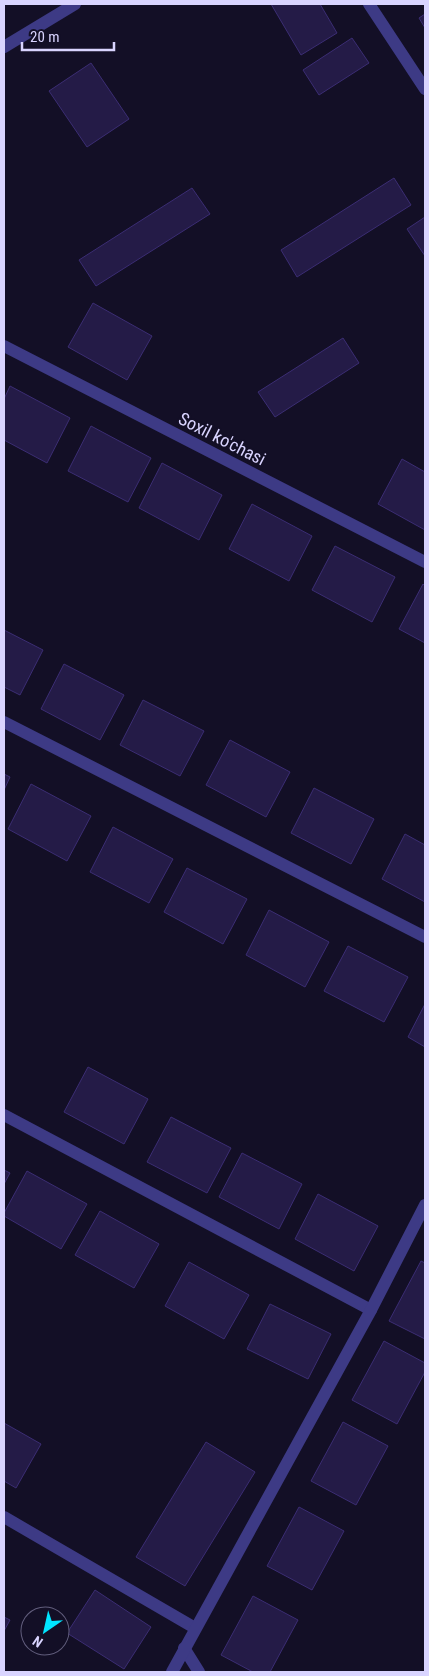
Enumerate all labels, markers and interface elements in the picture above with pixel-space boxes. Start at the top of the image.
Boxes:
scale bar [22,20,115,52]
text: 20 m [30,28,60,46]
street label: Soxil ko'chasi [175,408,269,469]
north arrow [20,1606,70,1656]
text: N [30,1633,46,1651]

